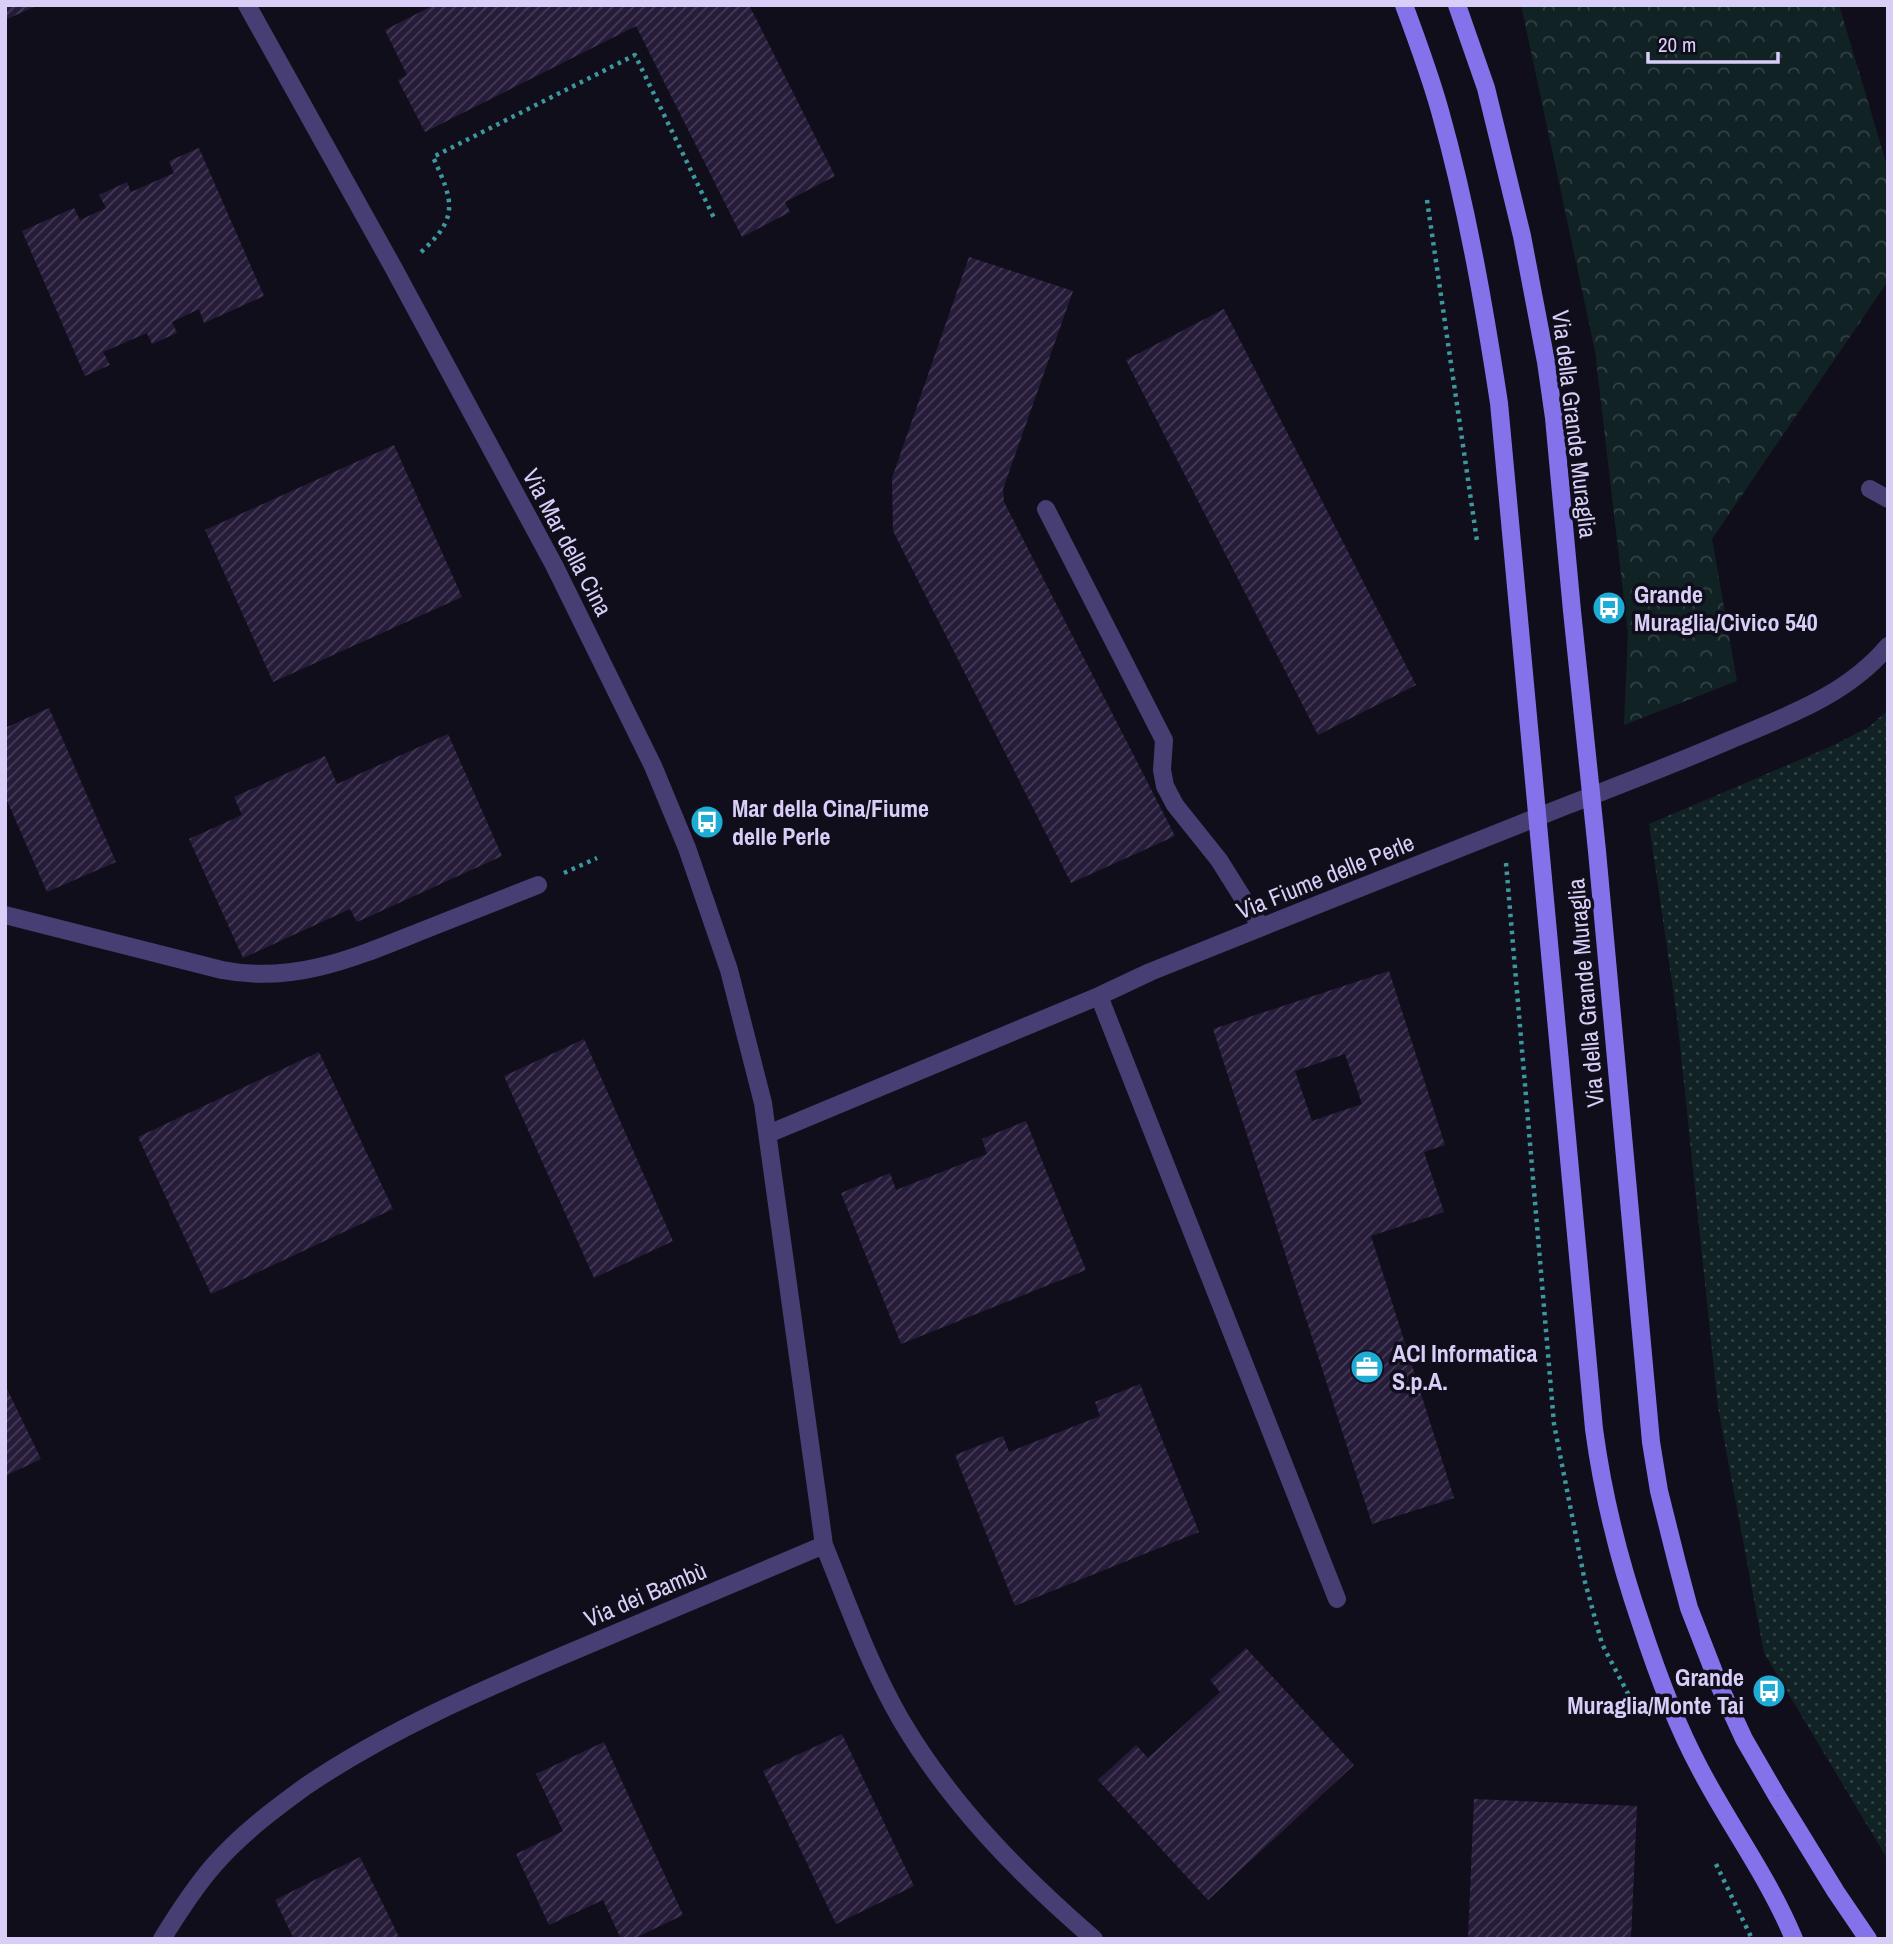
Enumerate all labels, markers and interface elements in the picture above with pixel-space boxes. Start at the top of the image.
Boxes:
scale bar [1648,21,1778,65]
text: 20 m [1658,30,1696,59]
street label: Via della Grande Muraglia [1545,308,1605,540]
street label: Via Mar della Cina [516,463,620,621]
place label: Grande Muraglia/Civico 540 [1634,578,1818,638]
bus stop icon: Grande Muraglia/Civico 540 [1590,589,1628,627]
place label: Mar della Cina/Fiume delle Perle [732,792,929,852]
bus stop icon: Mar della Cina/Fiume delle Perle [688,803,726,841]
street label: Via Fiume delle Perle [1231,826,1419,926]
street label: Via della Grande Muraglia [1559,877,1611,1109]
place label: ACI Informatica S.p.A. [1392,1337,1537,1397]
office icon: ACI Informatica S.p.A. [1348,1348,1386,1386]
street label: Via dei Bambù [579,1554,711,1634]
place label: Grande Muraglia/Monte Tai [1567,1661,1744,1721]
bus stop icon: Grande Muraglia/Monte Tai [1750,1672,1788,1710]

